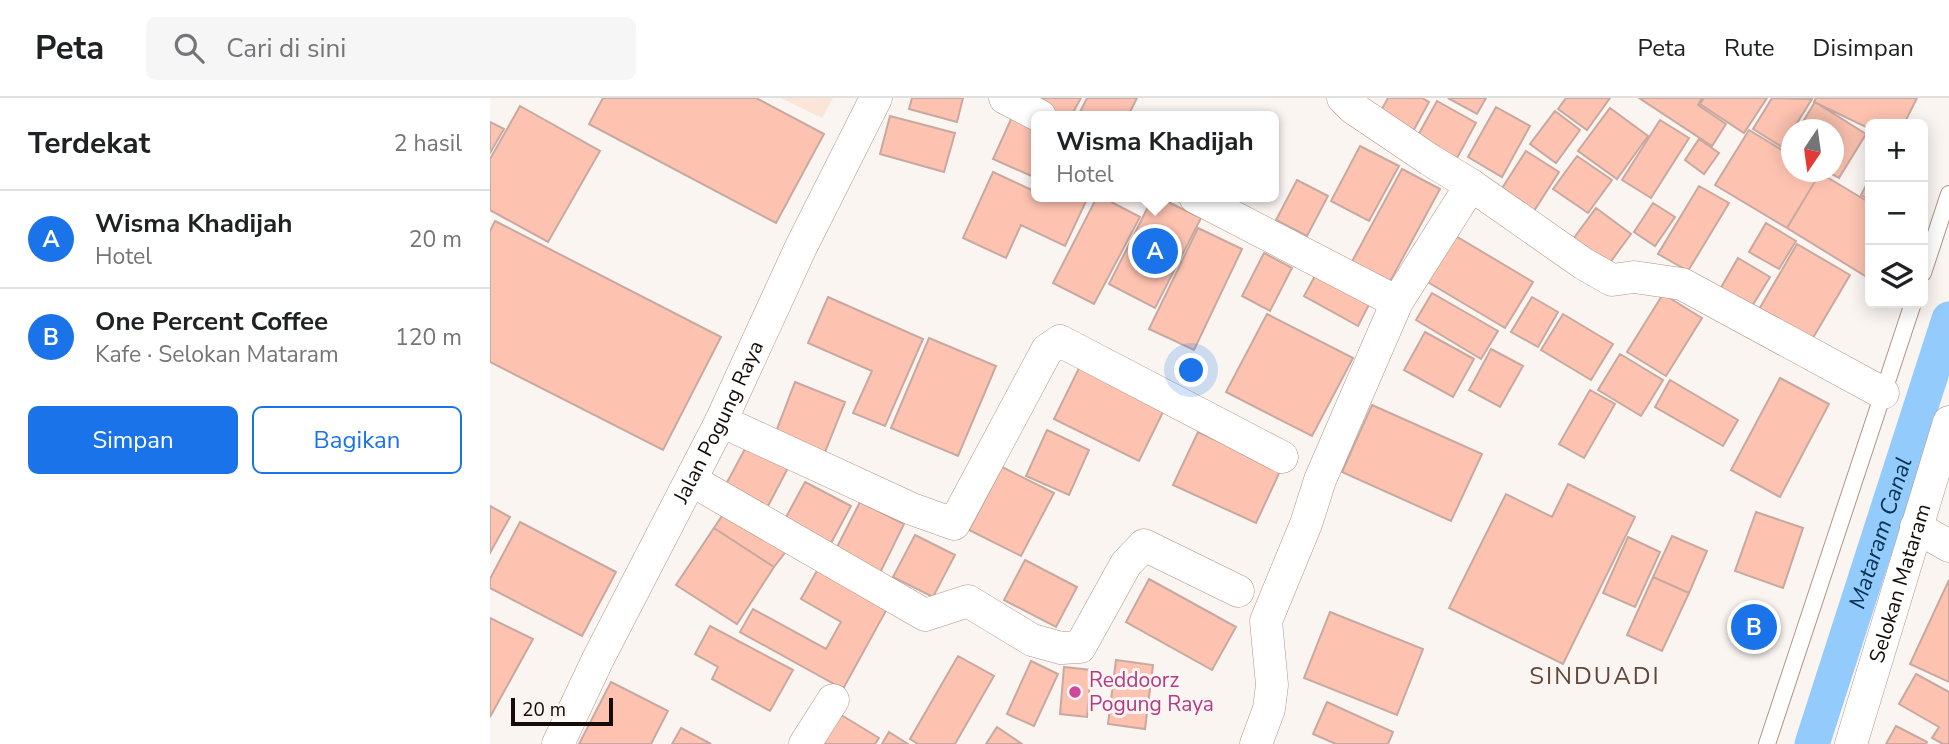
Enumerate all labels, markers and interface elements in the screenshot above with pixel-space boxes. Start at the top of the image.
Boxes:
search box [146,17,636,80]
text: Peta [35,26,104,71]
icon: search [170,29,208,67]
text: Cari di sini [226,31,346,66]
text: Peta [1637,32,1686,64]
text: Rute [1724,32,1775,64]
text: Disimpan [1813,32,1914,64]
popup [1031,111,1279,202]
north arrow [1781,119,1844,182]
map controls [1865,119,1928,308]
button: + [1865,119,1928,182]
text: Terdekat [28,123,150,164]
text: Wisma Khadijah [1056,124,1254,159]
text: 2 hasil [394,128,462,159]
text: Hotel [1056,159,1113,190]
button: − [1865,182,1928,245]
text: Wisma Khadijah [95,206,292,241]
text: A [42,224,60,255]
text: 20 m [409,224,462,255]
pin: A [1132,225,1178,277]
text: Hotel [95,241,152,272]
button: layers [1865,245,1928,308]
text: One Percent Coffee [95,304,328,339]
text: B [43,322,59,353]
text: 120 m [395,322,462,353]
street label: Jalan Pogung Raya [666,336,770,509]
text: Kafe · Selokan Mataram [95,339,339,370]
your location [1174,353,1208,387]
button: Simpan [28,406,238,474]
button: Bagikan [252,406,462,474]
water label: Mataram Canal [1842,453,1920,613]
street label: Selokan Mataram [1863,500,1937,666]
pin: B [1731,601,1777,653]
district label: SINDUADI [1529,660,1661,692]
place label: Reddoorz Pogung Raya [1089,666,1214,718]
marker: Reddoorz Pogung Raya [1067,684,1083,700]
scale bar [511,695,612,727]
text: 20 m [522,697,566,723]

